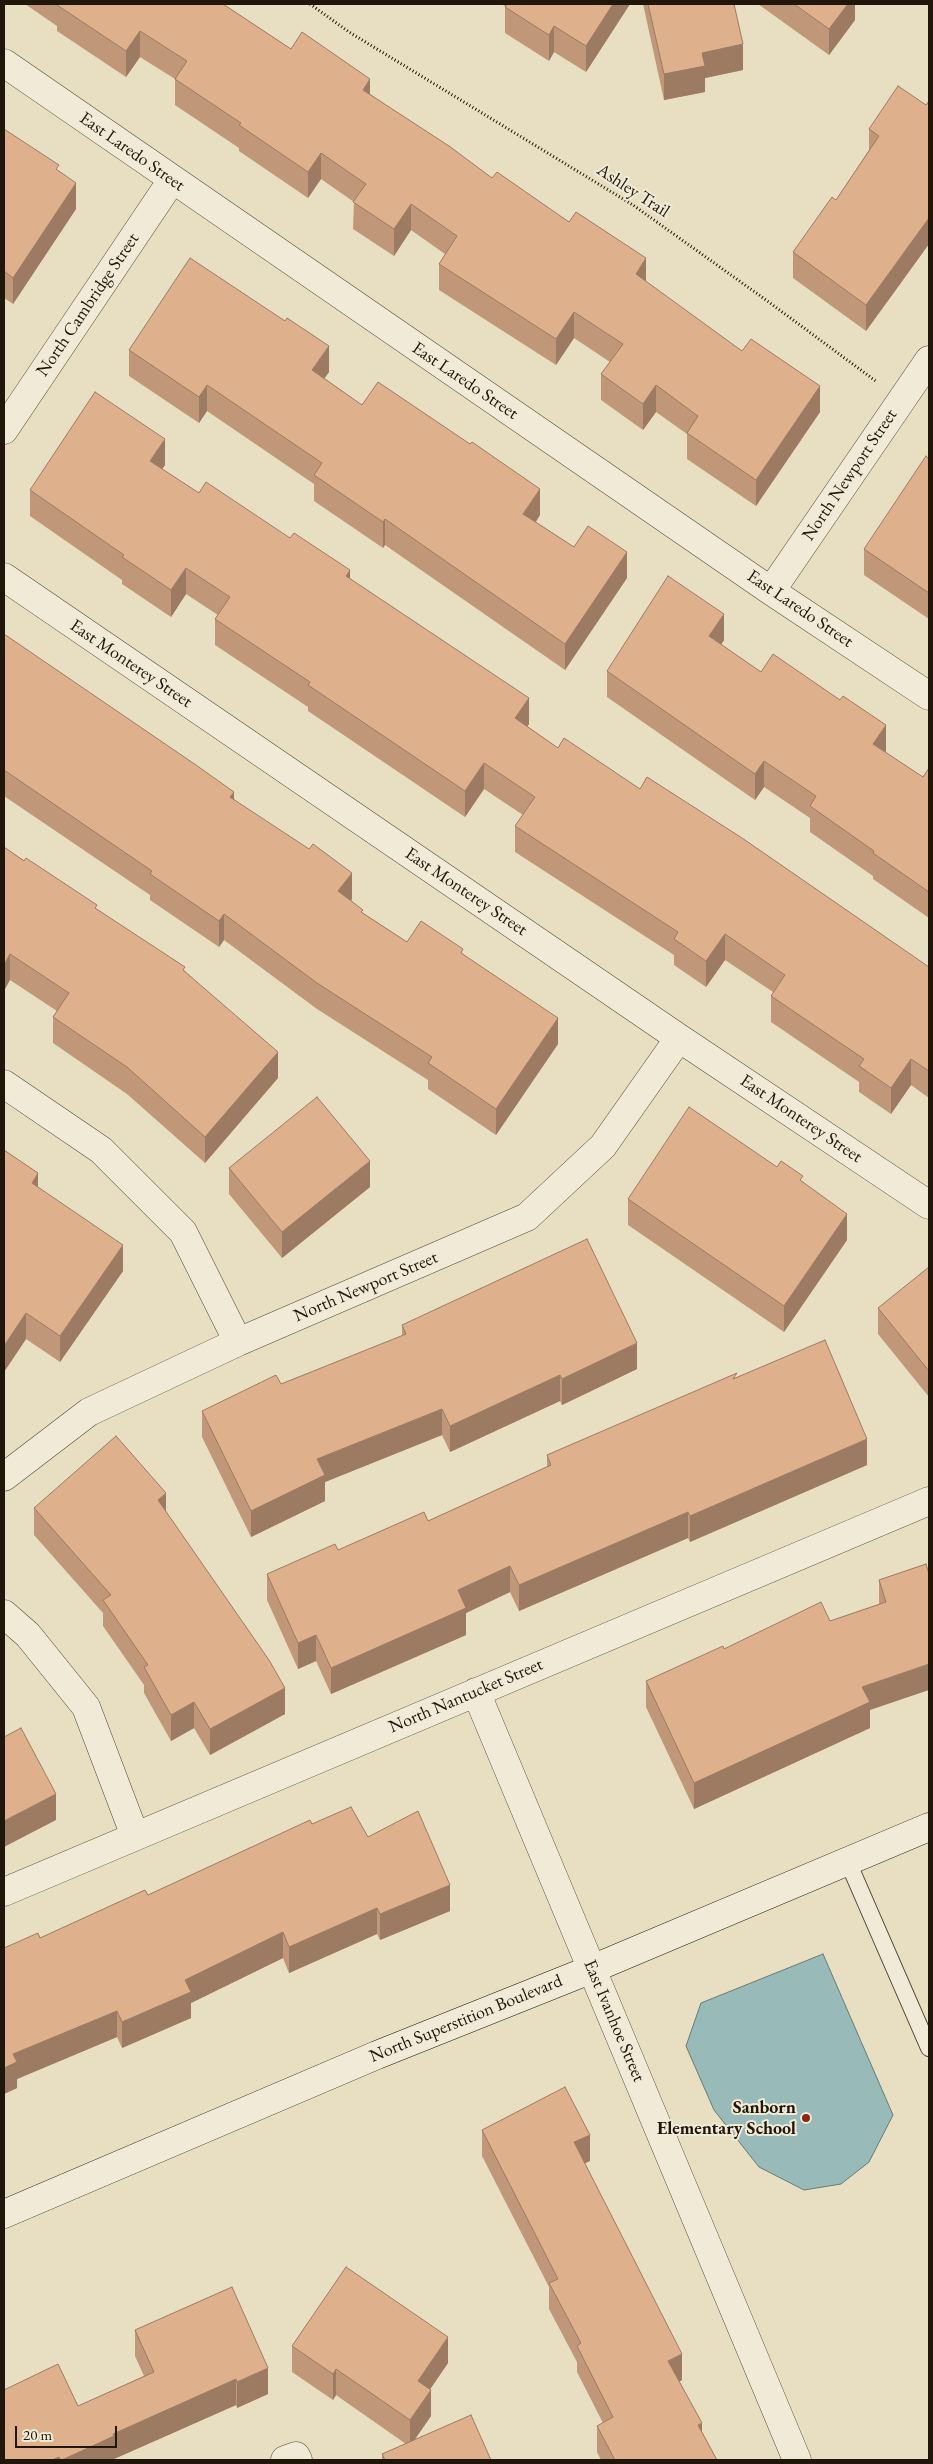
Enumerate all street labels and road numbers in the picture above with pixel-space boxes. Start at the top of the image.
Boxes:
street label: East Laredo Street [75,108,189,196]
street label: Ashley Trail [593,159,673,223]
street label: North Cambridge Street [32,229,144,381]
street label: East Laredo Street [408,337,522,425]
street label: North Newport Street [798,405,902,545]
street label: East Laredo Street [743,565,857,653]
street label: East Monterey Street [66,615,196,713]
street label: East Monterey Street [401,843,531,941]
street label: East Monterey Street [736,1070,866,1168]
street label: North Newport Street [291,1247,441,1327]
street label: North Nantucket Street [386,1654,546,1738]
street label: East Ivanhoe Street [579,1957,649,2085]
street label: North Superstition Boulevard [366,1970,566,2068]

